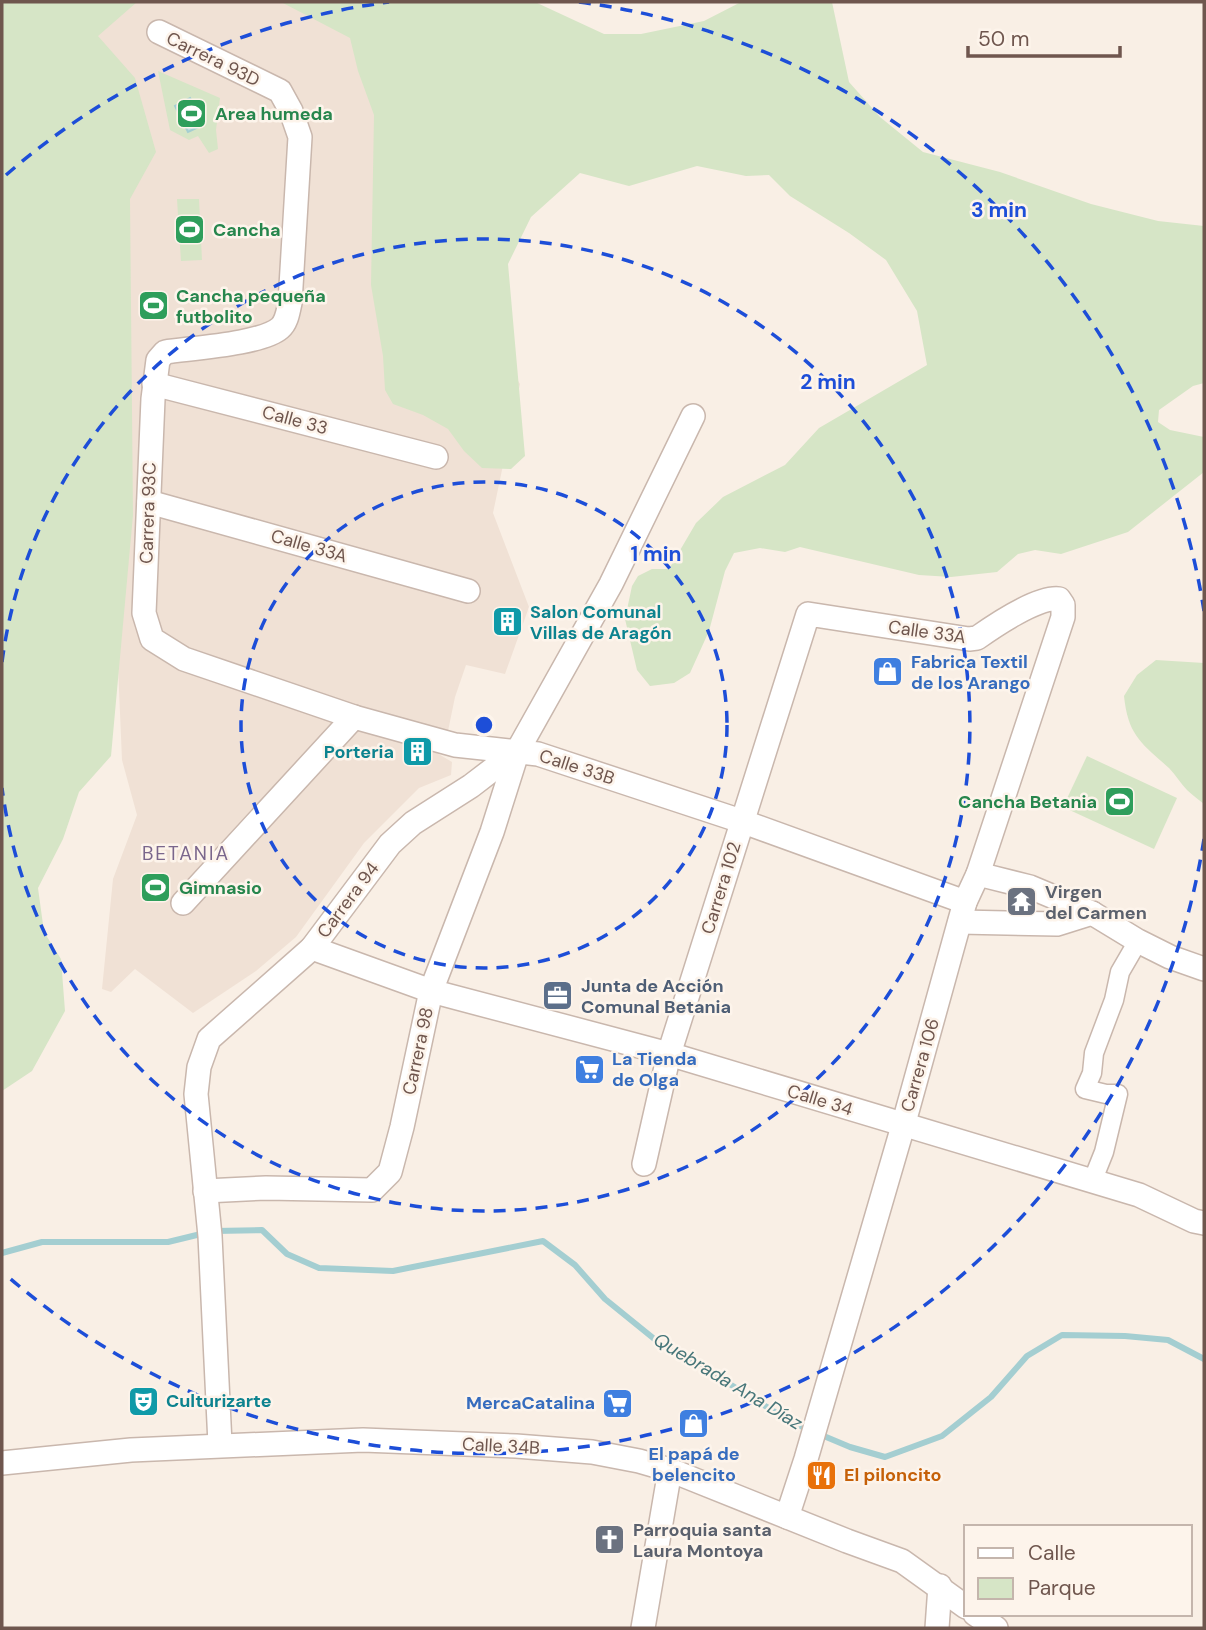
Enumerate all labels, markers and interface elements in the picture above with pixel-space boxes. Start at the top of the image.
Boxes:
scale bar [968,14,1120,58]
text: 50 m [978,25,1029,53]
street label: Carrera 93D [162,26,264,92]
sports icon: Area humeda [175,97,209,131]
place label: Area humeda [215,102,333,126]
text: 3 min [971,196,1027,224]
sports icon: Cancha [173,213,207,247]
place label: Cancha [213,218,281,242]
place label: Cancha pequeña futbolito [176,284,326,329]
sports icon: Cancha pequeña futbolito [136,289,170,323]
text: 2 min [800,368,856,396]
street label: Calle 33 [260,400,330,440]
street label: Carrera 93C [134,462,162,564]
street label: Calle 33A [268,524,350,568]
text: 1 min [630,540,682,568]
place label: Salon Comunal Villas de Aragón [530,600,672,645]
building icon: Salon Comunal Villas de Aragón [490,605,524,639]
street label: Calle 33A [887,615,967,649]
place label: Fabrica Textil de los Arango [911,650,1031,695]
shop icon: Fabrica Textil de los Arango [871,655,905,689]
centre of rings [472,713,496,737]
building icon: Porteria [400,735,434,769]
place label: Porteria [324,740,394,764]
street label: Calle 33B [536,744,618,790]
sports icon: Cancha Betania [1103,785,1137,819]
place label: Cancha Betania [958,790,1097,814]
street label: Carrera 102 [696,839,746,937]
district label: BETANIA [142,841,230,866]
street label: Carrera 94 [312,857,385,943]
sports icon: Gimnasio [139,871,173,905]
place label: Gimnasio [179,876,262,900]
place label: Virgen del Carmen [1045,880,1147,925]
temple icon: Virgen del Carmen [1005,885,1039,919]
place label: Junta de Acción Comunal Betania [581,974,731,1019]
office icon: Junta de Acción Comunal Betania [541,979,575,1013]
street label: Carrera 98 [397,1005,439,1097]
street label: Carrera 106 [895,1015,945,1115]
place label: La Tienda de Olga [612,1047,697,1092]
supermarket icon: La Tienda de Olga [572,1052,606,1086]
street label: Calle 34 [784,1079,856,1121]
water label: Quebrada Ana Díaz [649,1327,807,1436]
theatre icon: Culturizarte [126,1384,160,1418]
supermarket icon: MercaCatalina [601,1386,635,1420]
place label: Culturizarte [166,1389,272,1413]
place label: MercaCatalina [466,1391,595,1415]
shop icon: El papá de belencito [677,1406,711,1440]
street label: Calle 34B [461,1432,541,1460]
place label: El papá de belencito [648,1442,740,1487]
restaurant icon: El piloncito [804,1458,838,1492]
place label: El piloncito [844,1463,942,1487]
place label: Parroquia santa Laura Montoya [633,1518,772,1563]
church icon: Parroquia santa Laura Montoya [593,1523,627,1557]
legend [964,1525,1192,1616]
text: Calle [1028,1539,1076,1567]
text: Parque [1028,1574,1096,1602]

